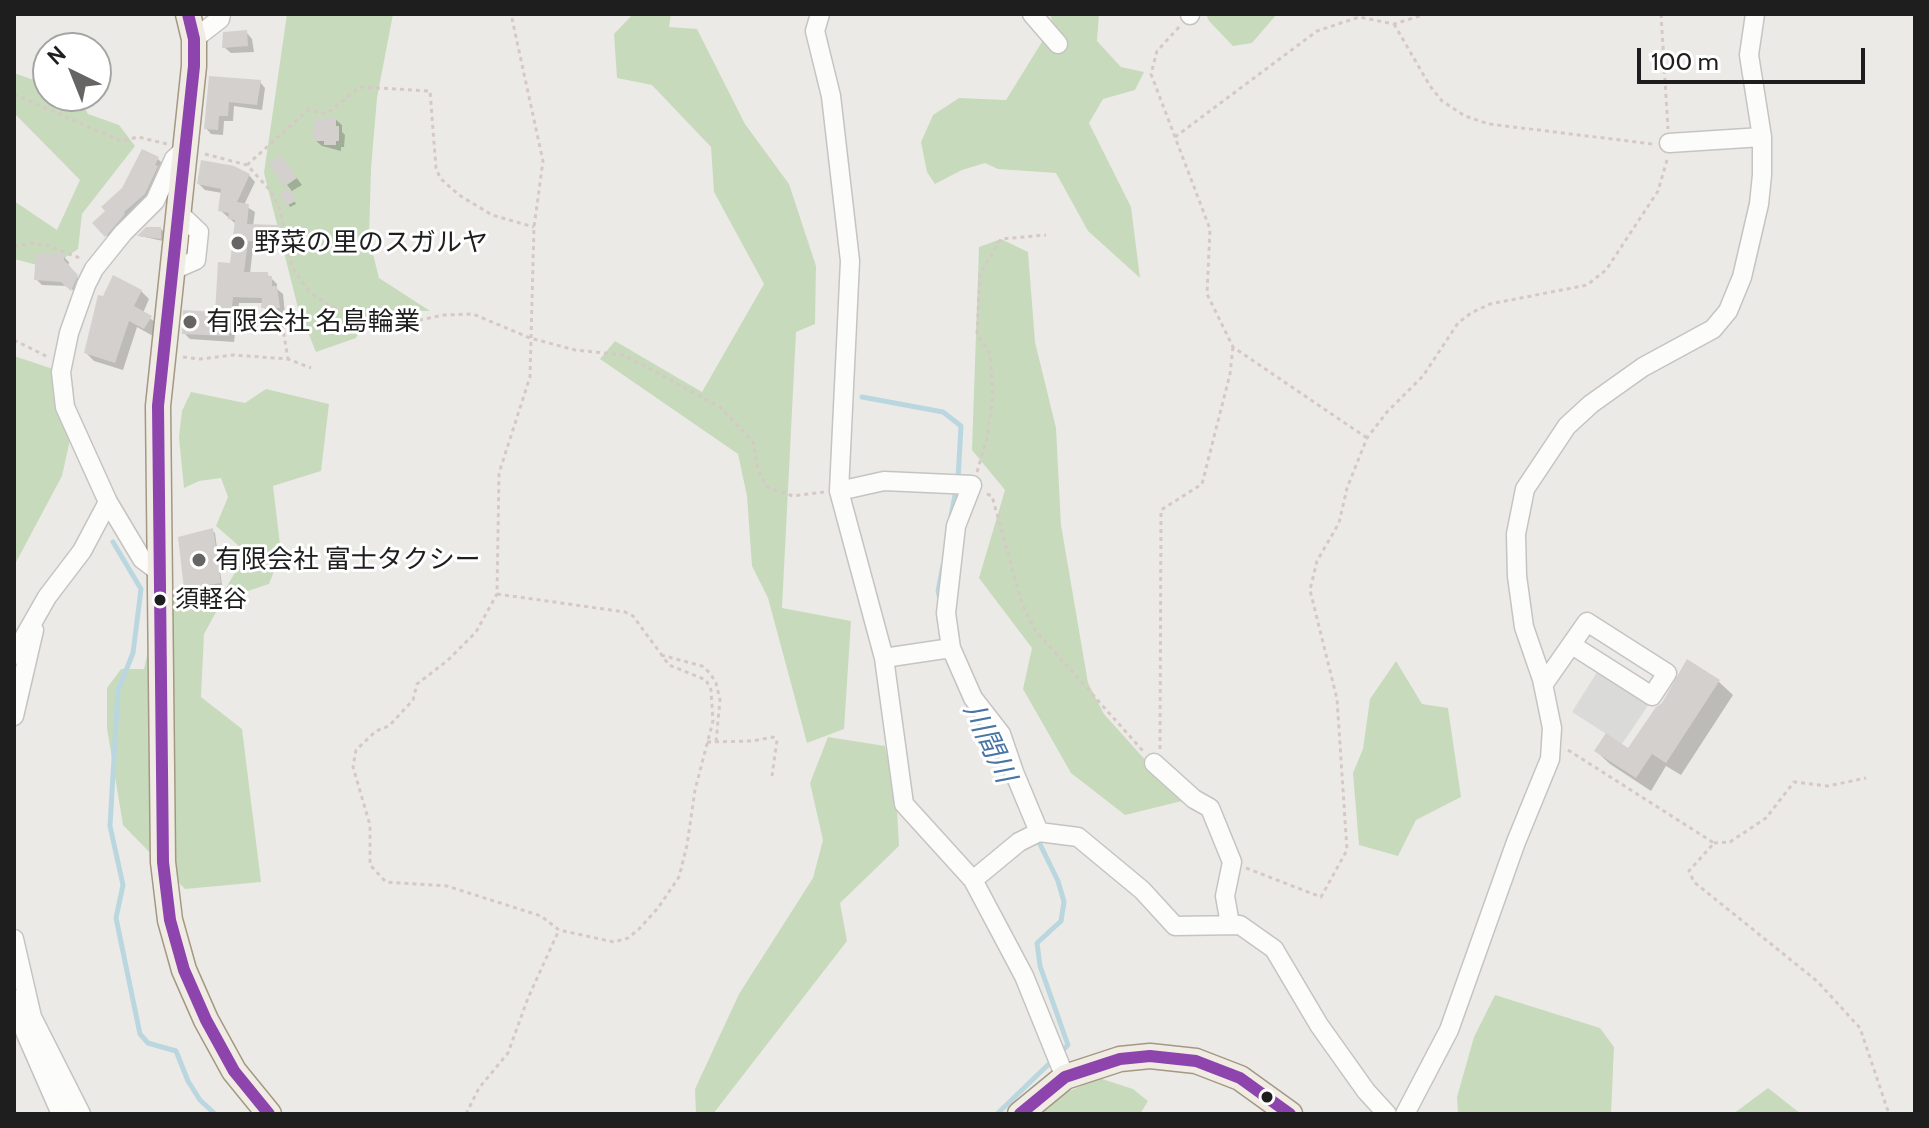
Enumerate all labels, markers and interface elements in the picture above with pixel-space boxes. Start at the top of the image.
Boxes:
north arrow [32,32,112,112]
scale bar [1641,32,1869,82]
text: N [42,40,72,71]
text: 100 m [1651,47,1719,76]
place label: 野菜の里のスガルヤ [254,227,488,259]
marker: 野菜の里のスガルヤ [229,234,247,252]
place label: 有限会社 名島輪業 [206,306,420,338]
marker: 有限会社 名島輪業 [181,313,199,331]
place label: 有限会社 富士タクシー [215,544,481,576]
marker: 有限会社 富士タクシー [190,551,208,569]
place label: 須軽谷 [175,586,247,614]
marker: 須軽谷 [152,592,168,608]
water label: 川間川 [956,698,1022,788]
unlabelled marker [1259,1089,1275,1105]

